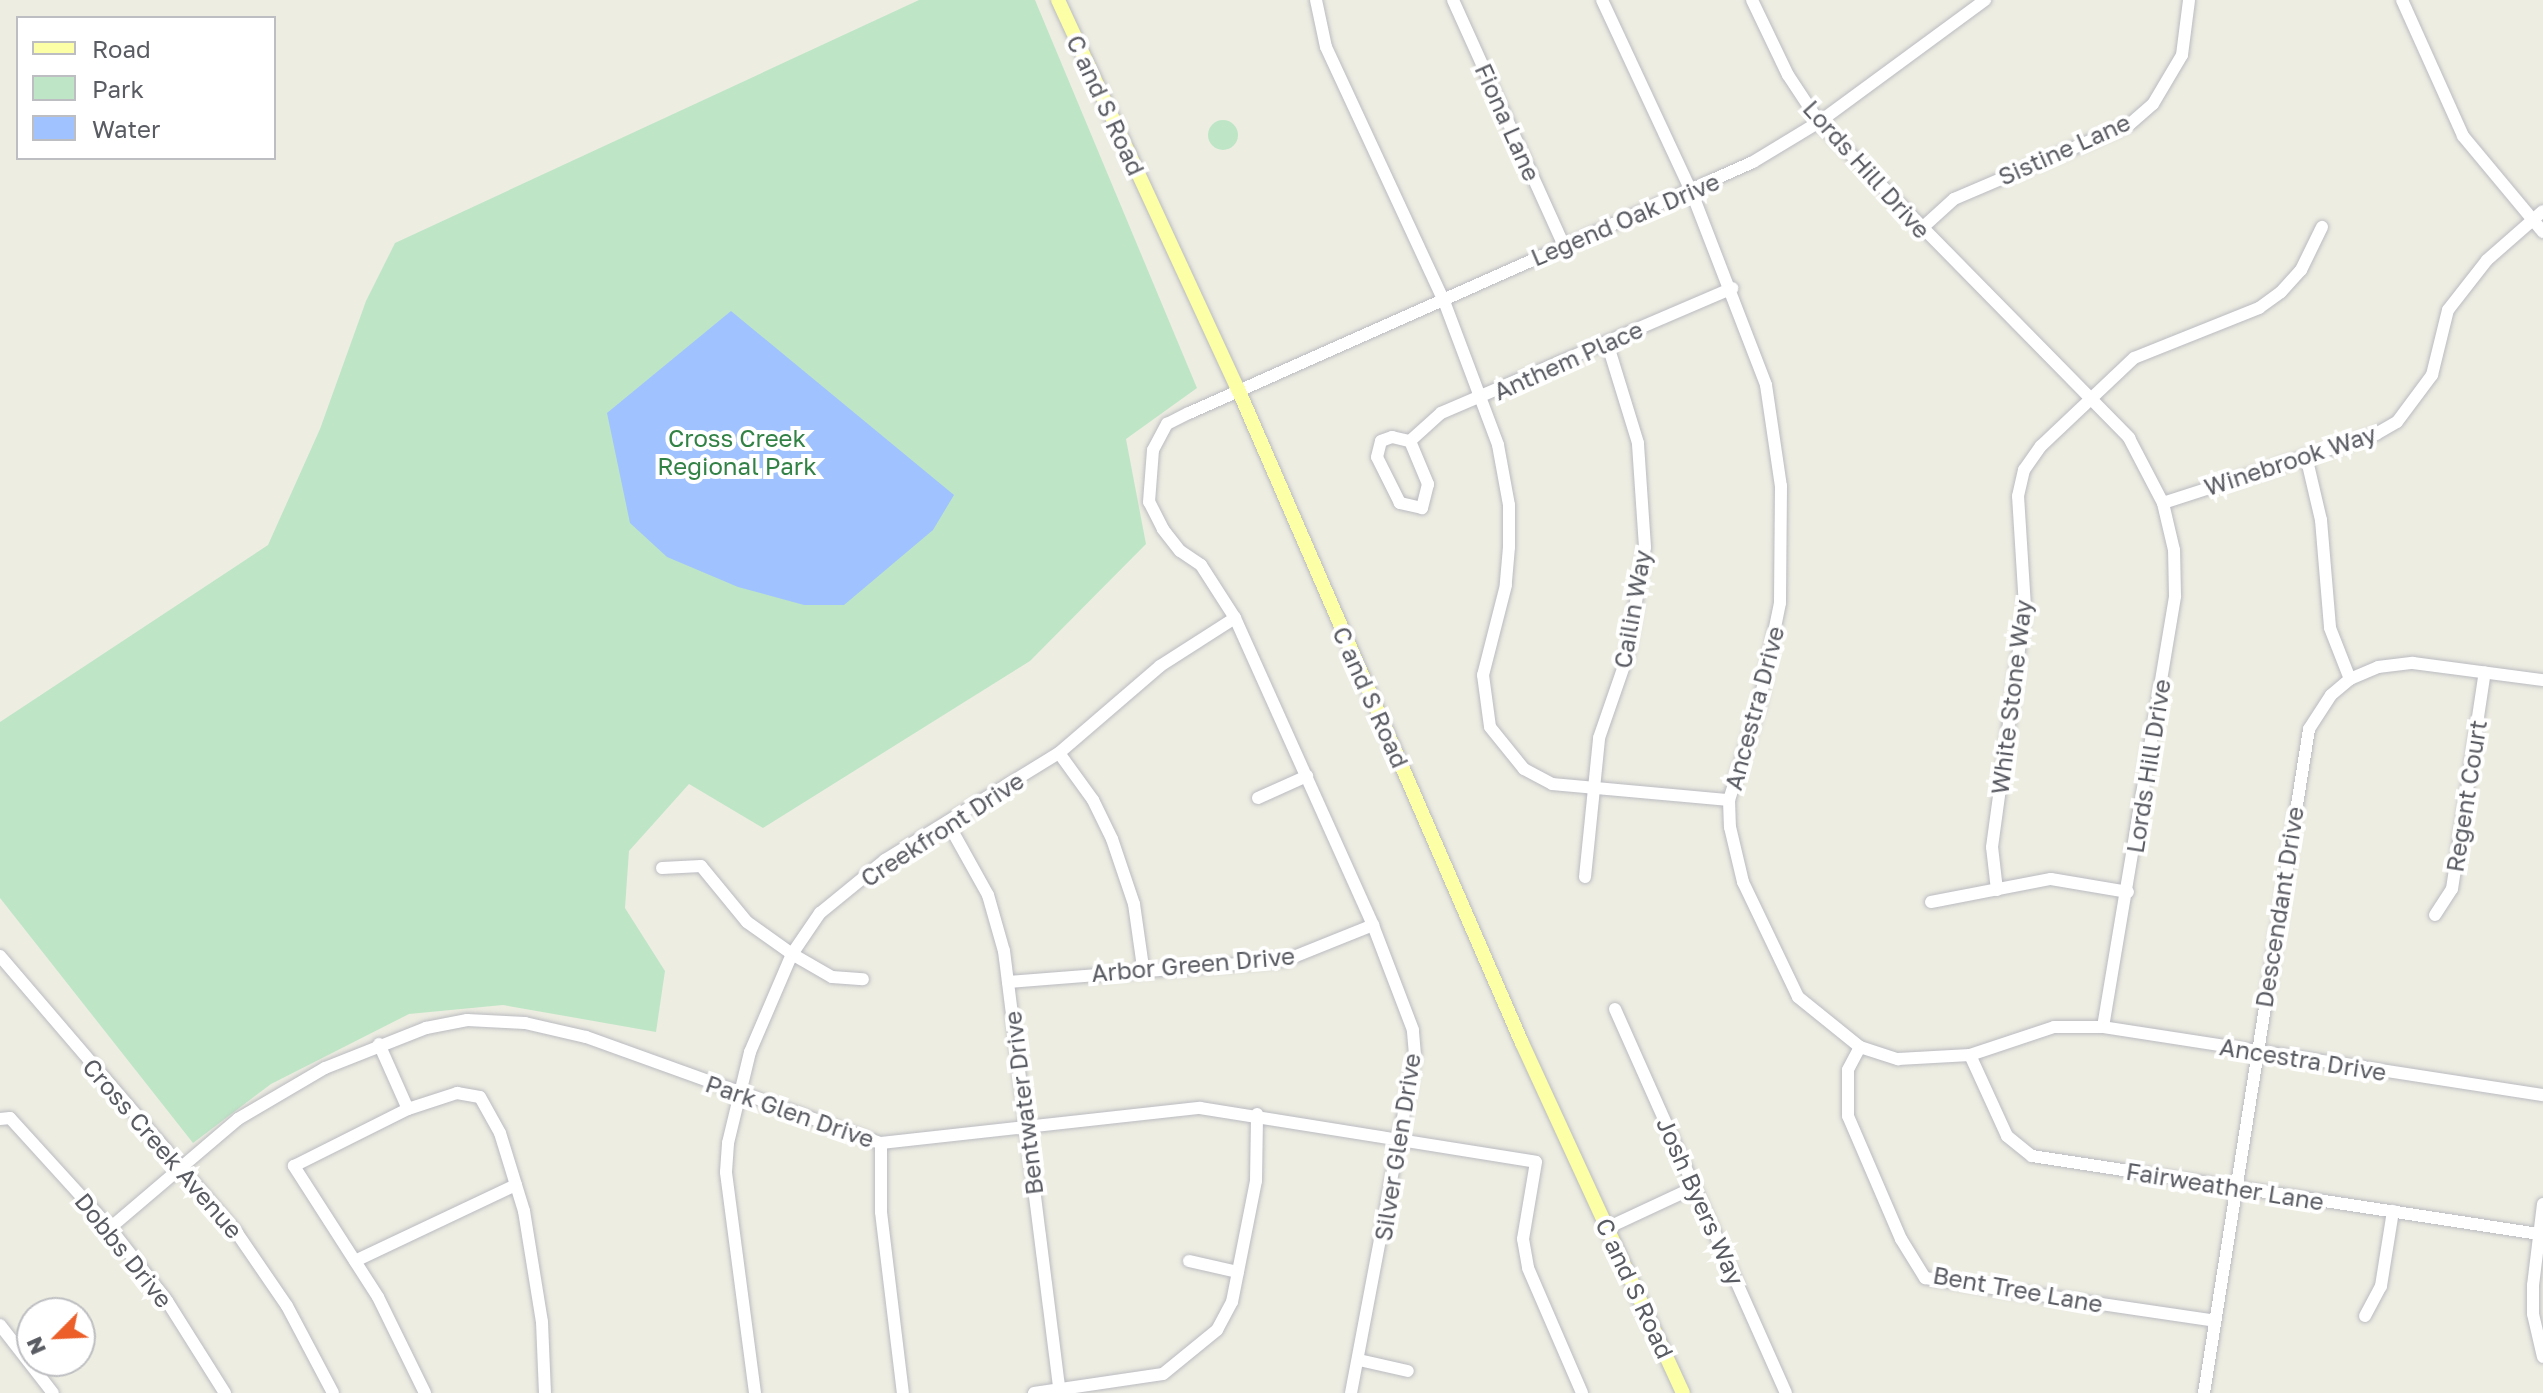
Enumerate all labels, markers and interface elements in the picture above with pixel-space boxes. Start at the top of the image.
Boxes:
legend [16,16,276,160]
street label: C and S Road [1061,30,1151,180]
text: Road [92,34,151,63]
street label: Fiona Lane [1469,59,1547,185]
text: Park [92,74,144,103]
street label: Lords Hill Drive [1797,94,1937,244]
street label: Sistine Lane [1994,107,2134,191]
text: Water [92,114,160,143]
street label: Legend Oak Drive [1526,166,1724,272]
street label: Anthem Place [1489,314,1647,406]
street label: Winebrook Way [2200,419,2380,501]
park label: Cross Creek Regional Park [657,424,817,480]
street label: Cailin Way [1607,548,1657,670]
street label: White Stone Way [1985,598,2037,796]
street label: C and S Road [1327,622,1415,772]
street label: Ancestra Drive [1718,623,1790,793]
street label: Lords Hill Drive [2120,677,2176,855]
street label: Regent Court [2440,718,2492,874]
street label: Creekfront Drive [855,766,1029,892]
street label: Descendant Drive [2249,804,2309,1010]
street label: Arbor Green Drive [1090,941,1296,987]
street label: Bentwater Drive [997,1009,1049,1197]
street label: Ancestra Drive [2218,1032,2388,1086]
street label: Silver Glen Drive [1368,1051,1426,1243]
street label: Cross Creek Avenue [77,1052,249,1244]
street label: Park Glen Drive [702,1069,878,1153]
street label: Josh Byers Way [1651,1113,1751,1289]
street label: Fairweather Lane [2124,1156,2326,1216]
street label: Dobbs Drive [69,1187,179,1313]
street label: C and S Road [1590,1213,1680,1363]
street label: Bent Tree Lane [1931,1260,2105,1318]
north arrow [16,1297,96,1377]
text: N [20,1333,51,1359]

